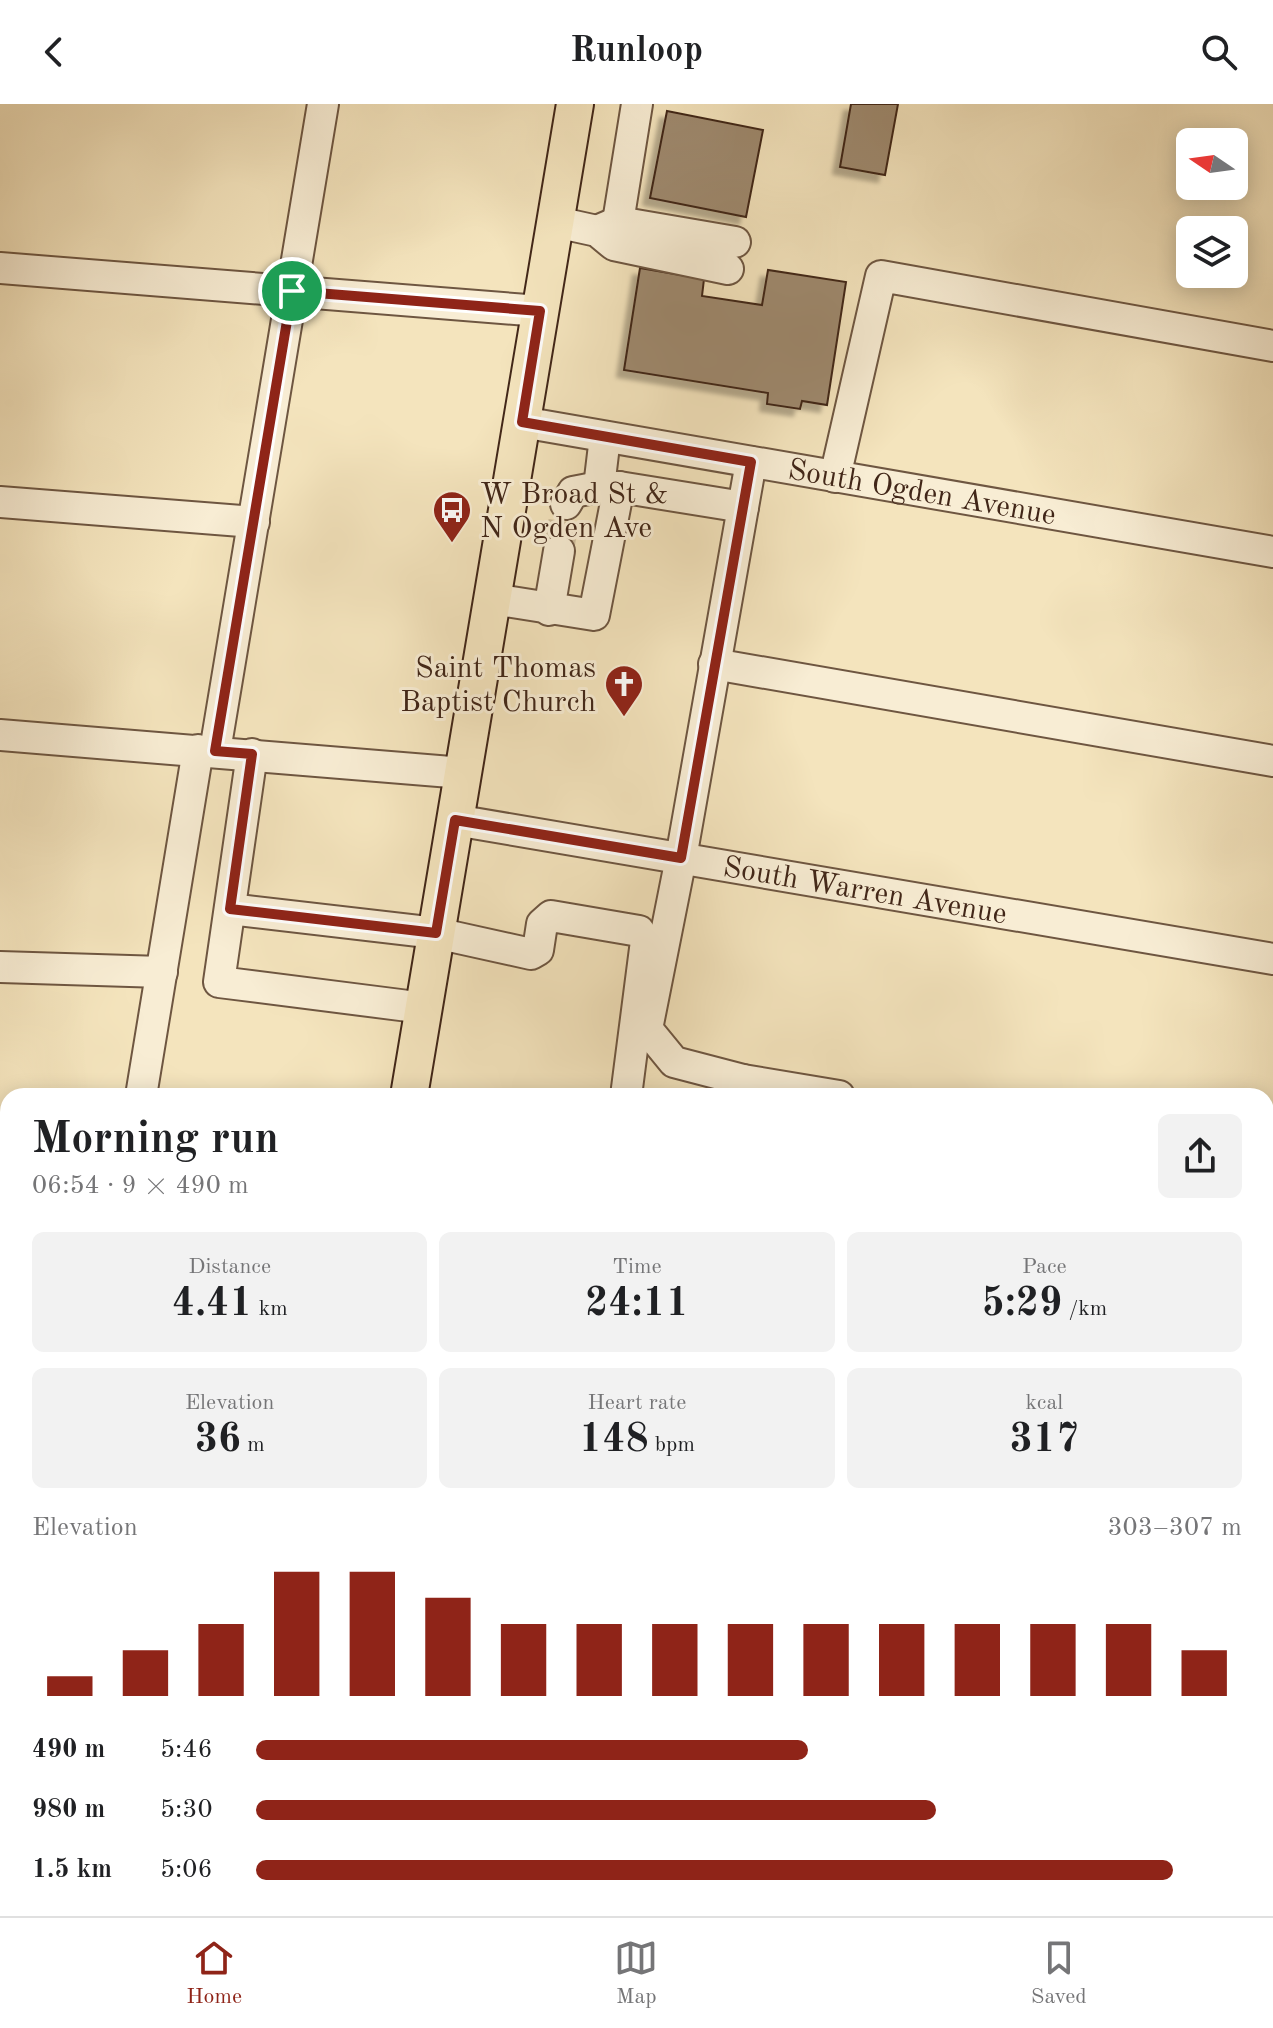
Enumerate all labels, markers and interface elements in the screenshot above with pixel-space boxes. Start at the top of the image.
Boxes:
icon: back [32,30,76,74]
icon: search [1197,30,1241,74]
text: Runloop [570,34,703,70]
north arrow [1176,128,1248,200]
map controls [1176,128,1248,288]
button: layers [1176,216,1248,288]
pin [258,257,326,325]
icon: arrive [270,269,314,313]
street label: South Ogden Avenue [785,455,1058,531]
place label: W Broad St & N Ogden Ave [480,480,668,544]
bus stop icon: W Broad St & N Ogden Ave [431,489,473,544]
place label: Saint Thomas Baptist Church [400,654,596,718]
church icon: Saint Thomas Baptist Church [603,663,645,718]
street label: South Warren Avenue [721,853,1009,931]
button: share [1158,1114,1242,1198]
text: Morning run [32,1118,279,1162]
text: 06:54 · 9 × 490 m [32,1173,249,1199]
text: Distance [188,1256,271,1278]
text: Time [612,1256,662,1278]
text: Pace [1022,1256,1067,1278]
text: 4.41 [172,1285,253,1325]
text: 24:11 [585,1285,689,1325]
text: 5:29 [981,1285,1062,1325]
text: km [253,1298,288,1320]
text: /km [1062,1298,1107,1320]
text: Elevation [185,1392,274,1414]
text: Heart rate [588,1392,686,1414]
text: kcal [1025,1392,1063,1414]
text: 36 [195,1421,241,1461]
text: 148 [579,1421,649,1461]
text: 317 [1010,1421,1079,1461]
text: m [241,1434,265,1456]
text: bpm [649,1434,695,1456]
text: Elevation [32,1515,138,1541]
text: 303–307 m [1107,1515,1242,1541]
text: 490 m [32,1737,105,1763]
text: 5:46 [160,1737,213,1763]
text: 980 m [32,1797,105,1823]
text: 5:30 [160,1797,213,1823]
text: 1.5 km [32,1857,112,1883]
text: 5:06 [160,1857,213,1883]
tab: Home [186,1936,242,2011]
tab: Map [614,1936,658,2011]
tab: Saved [1031,1936,1087,2011]

